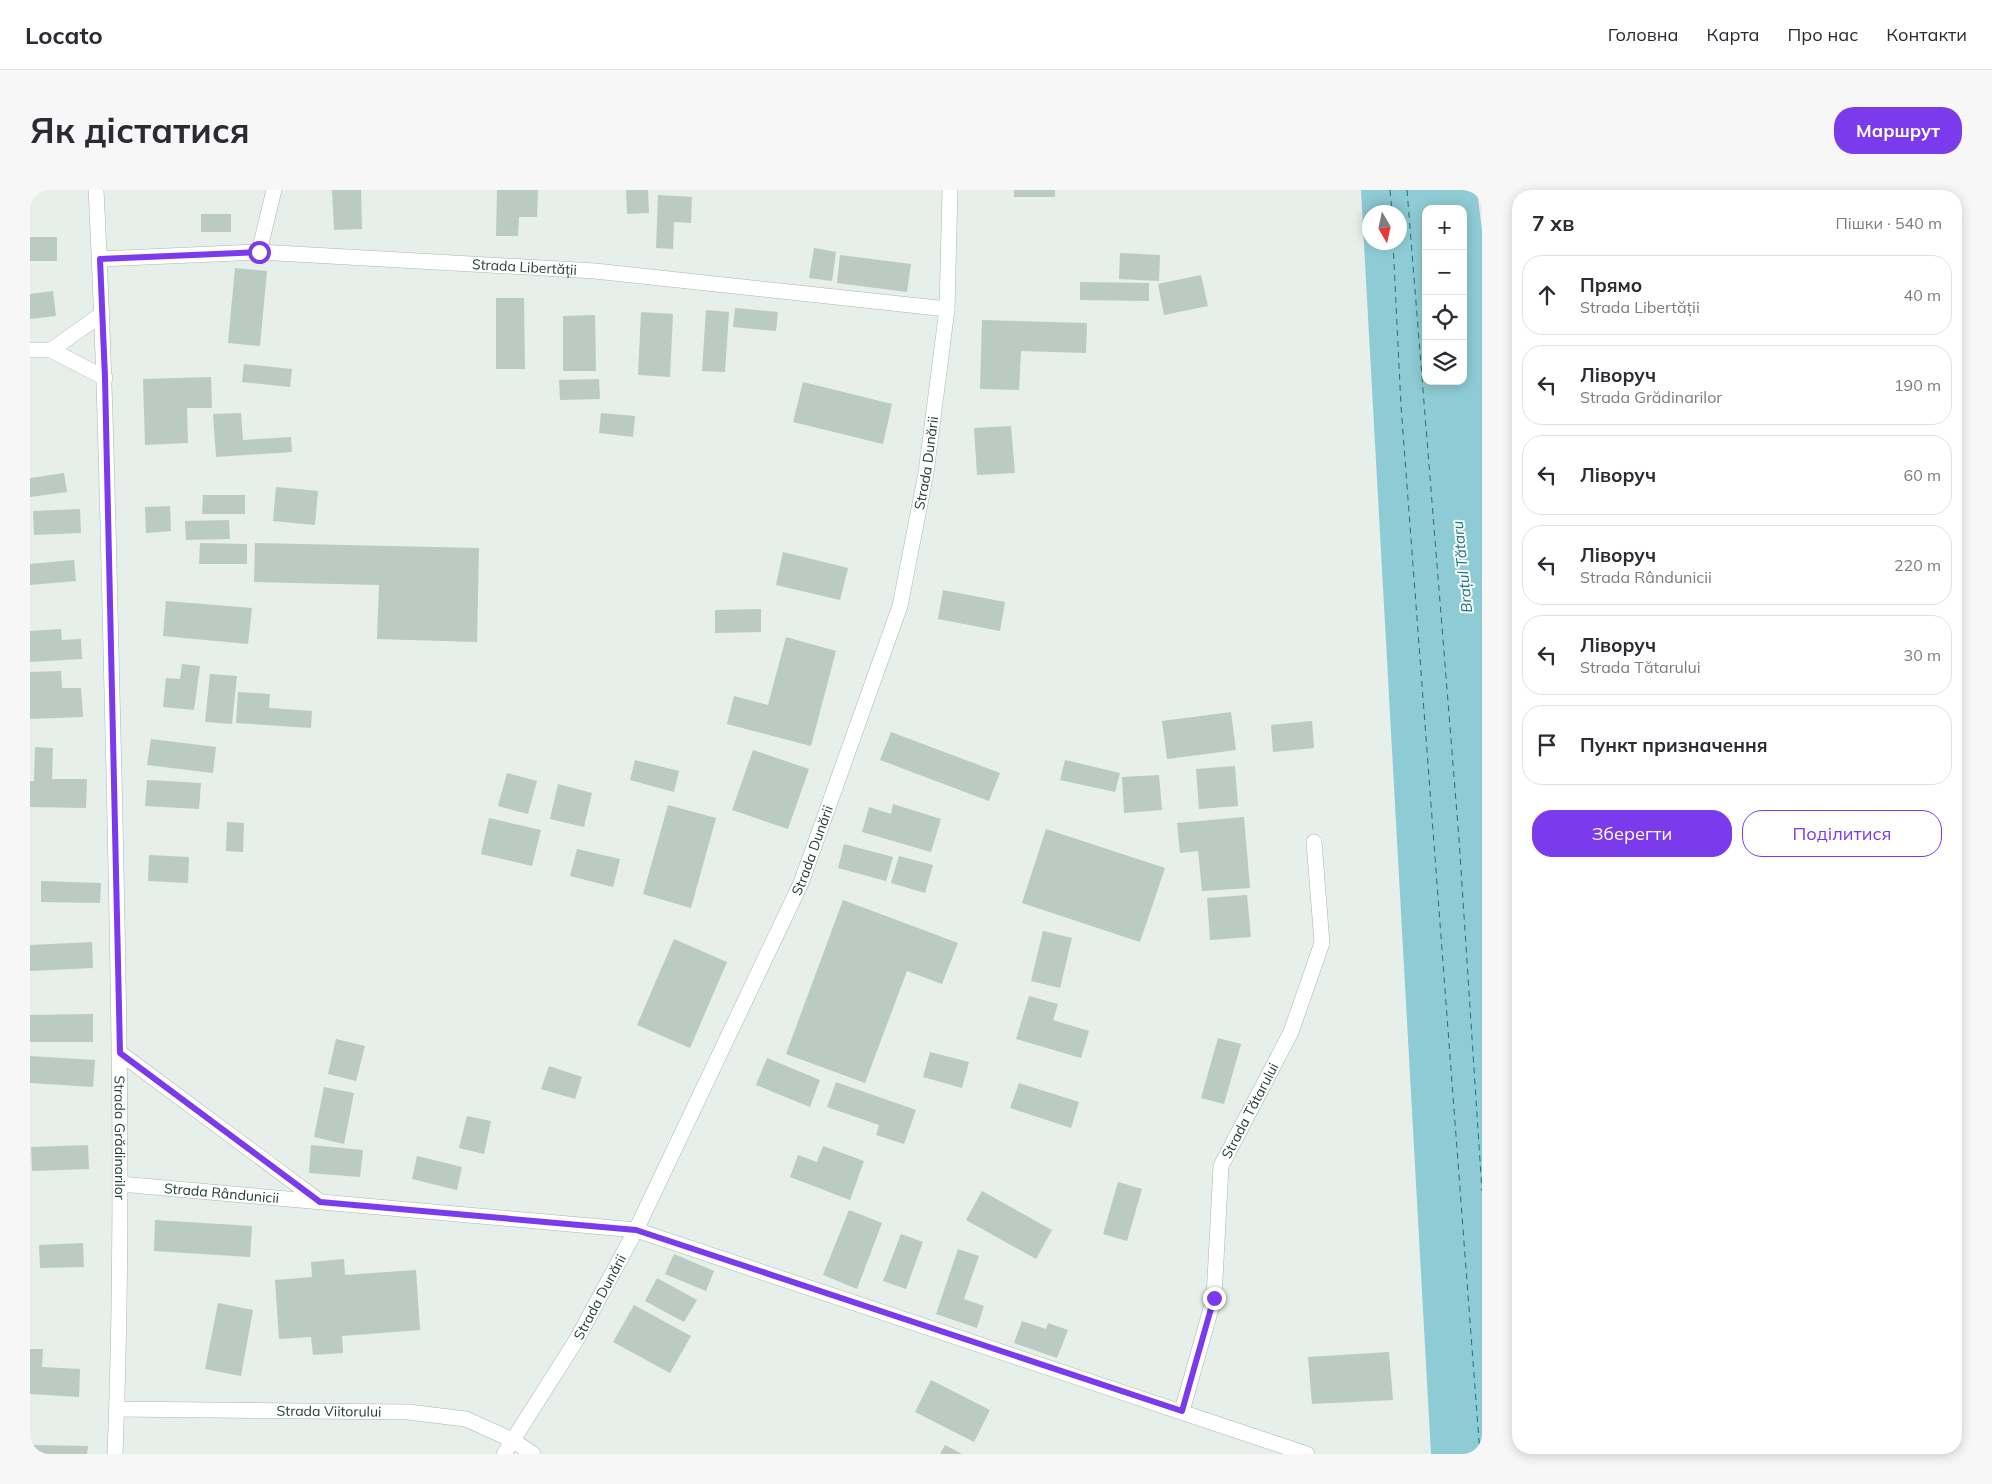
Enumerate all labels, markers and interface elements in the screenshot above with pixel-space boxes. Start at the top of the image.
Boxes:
text: Locato [25,20,103,50]
text: Головна [1608,23,1679,46]
text: Карта [1707,23,1760,46]
text: Про нас [1788,23,1858,46]
text: Контакти [1886,23,1967,46]
button: Маршрут [1834,107,1962,154]
text: Як дістатися [30,108,250,152]
north arrow [1362,205,1407,250]
map controls [1422,205,1467,385]
button: + [1422,205,1467,250]
text: 7 хв [1532,210,1574,236]
text: Пішки · 540 m [1836,213,1942,233]
route start [248,241,271,264]
button: − [1422,250,1467,295]
street label: Strada Libertății [472,255,577,279]
text: Прямо [1580,273,1642,297]
icon: ahead [1533,281,1561,309]
text: 40 m [1904,285,1941,305]
button: locate [1422,295,1467,340]
text: Strada Libertății [1580,297,1700,317]
button: layers [1422,340,1467,385]
text: Ліворуч [1580,363,1656,387]
icon: left [1533,371,1561,399]
text: 190 m [1894,375,1941,395]
text: Strada Grădinarilor [1580,387,1722,407]
street label: Strada Dunării [910,415,942,511]
icon: left [1533,461,1561,489]
text: Ліворуч [1580,463,1656,487]
text: 60 m [1904,465,1941,485]
water label: Brațul Tătaru [1448,520,1476,614]
text: Ліворуч [1580,543,1656,567]
icon: left [1533,551,1561,579]
text: 220 m [1894,555,1941,575]
text: Strada Rândunicii [1580,567,1712,587]
text: Ліворуч [1580,633,1656,657]
icon: left [1533,641,1561,669]
text: 30 m [1904,645,1941,665]
text: Strada Tătarului [1580,657,1701,677]
icon: arrive [1533,731,1561,759]
text: Пункт призначення [1580,733,1768,757]
street label: Strada Dunării [787,803,837,898]
button: Зберегти [1532,810,1732,857]
button: Поділитися [1742,810,1942,857]
street label: Strada Tătarului [1217,1060,1282,1162]
street label: Strada Grădinarilor [110,1075,129,1201]
street label: Strada Rândunicii [163,1179,280,1207]
street label: Strada Dunării [569,1251,630,1343]
route end [1203,1287,1226,1310]
street label: Strada Viitorului [277,1402,381,1421]

